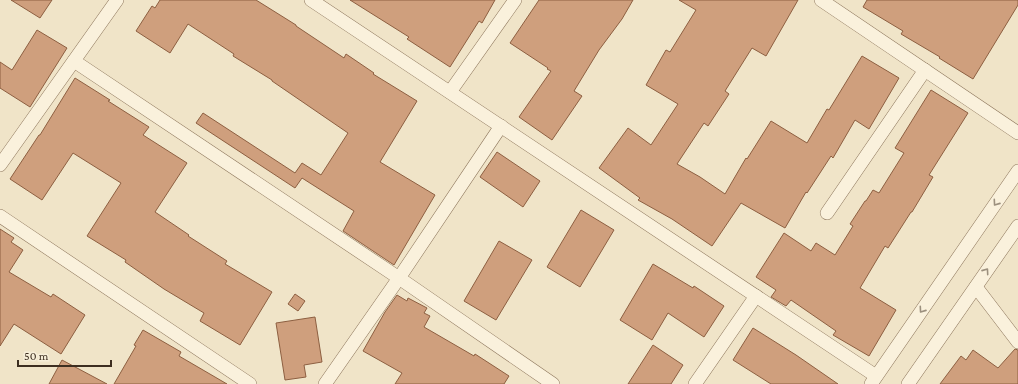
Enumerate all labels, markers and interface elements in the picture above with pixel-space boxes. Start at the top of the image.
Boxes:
one-way arrow [994,199,1001,206]
one-way arrow [981,269,988,276]
one-way arrow [920,306,927,313]
scale bar [18,342,111,368]
text: 50 m [24,349,49,363]

